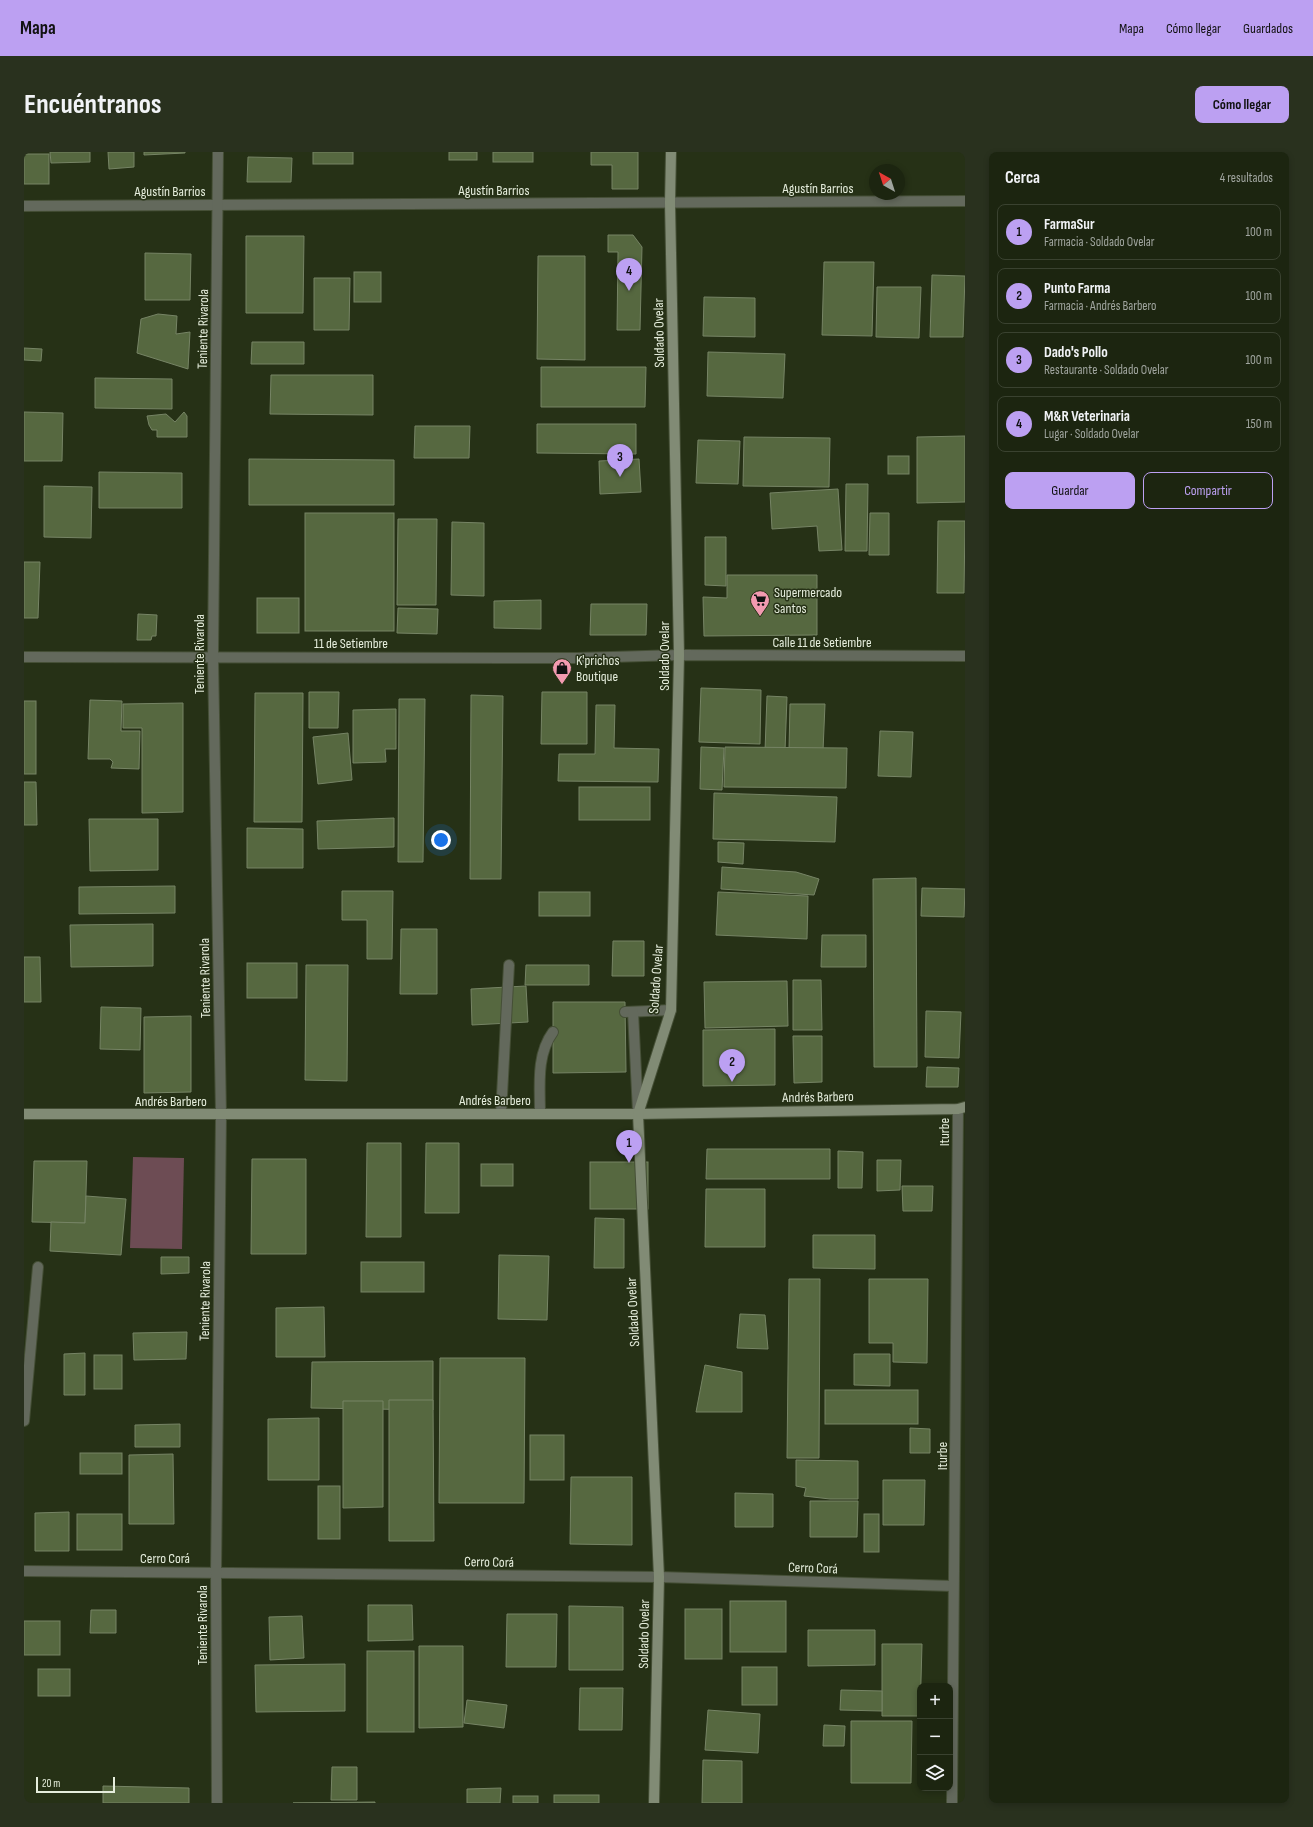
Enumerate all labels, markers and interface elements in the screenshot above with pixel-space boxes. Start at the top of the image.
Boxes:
text: Mapa [20,17,56,40]
text: Mapa [1119,20,1144,37]
text: Cómo llegar [1166,20,1221,37]
text: Guardados [1243,20,1293,37]
button: Cómo llegar [1195,86,1289,123]
text: Encuéntranos [24,88,162,121]
north arrow [869,164,905,200]
text: Cerca [1005,168,1040,188]
text: 4 resultados [1220,170,1273,186]
street label: Agustín Barrios [782,180,853,197]
street label: Agustín Barrios [458,182,529,199]
street label: Agustín Barrios [134,183,205,200]
text: FarmaSur [1044,215,1095,234]
text: 1 [1016,224,1022,240]
text: 100 m [1245,224,1272,240]
text: Farmacia · Soldado Ovelar [1044,234,1155,250]
pin: 4 [616,258,642,291]
text: Punto Farma [1044,279,1110,298]
text: 2 [1016,288,1022,304]
text: 100 m [1245,288,1272,304]
street label: Teniente Rivarola [194,289,212,369]
street label: Soldado Ovelar [650,298,668,368]
text: Farmacia · Andrés Barbero [1044,298,1157,314]
text: Dado's Pollo [1044,343,1108,362]
text: 3 [1016,352,1022,368]
text: 100 m [1245,352,1272,368]
text: Restaurante · Soldado Ovelar [1044,362,1168,378]
text: M&R Veterinaria [1044,407,1130,426]
text: 4 [1016,416,1022,432]
text: 150 m [1246,416,1272,432]
text: Lugar · Soldado Ovelar [1044,426,1139,442]
pin: 3 [607,444,633,477]
button: Guardar [1005,472,1135,509]
button: Compartir [1143,472,1273,509]
place label: Supermercado Santos [774,584,842,617]
supermarket icon: Supermercado Santos [749,589,771,617]
street label: Teniente Rivarola [191,614,208,694]
street label: Soldado Ovelar [656,621,673,691]
street label: Calle 11 de Setiembre [772,634,872,651]
street label: 11 de Setiembre [314,635,388,652]
place label: K'prichos Boutique [576,652,619,685]
shop icon: K'prichos Boutique [551,657,573,685]
your location [431,830,451,850]
street label: Teniente Rivarola [196,938,214,1018]
street label: Soldado Ovelar [645,944,667,1014]
pin: 2 [719,1049,745,1082]
street label: Andrés Barbero [781,1088,854,1106]
street label: Andrés Barbero [458,1092,531,1109]
street label: Andrés Barbero [134,1093,207,1110]
street label: Iturbe [936,1118,953,1146]
pin: 1 [616,1130,642,1163]
street label: Teniente Rivarola [196,1261,214,1341]
street label: Soldado Ovelar [623,1277,643,1347]
street label: Iturbe [934,1442,951,1470]
street label: Cerro Corá [140,1550,190,1567]
street label: Cerro Corá [464,1553,514,1571]
street label: Cerro Corá [788,1559,838,1577]
street label: Teniente Rivarola [194,1585,211,1665]
street label: Soldado Ovelar [635,1599,653,1669]
map controls [917,1683,953,1791]
button: + [917,1683,953,1719]
button: − [917,1719,953,1755]
button: layers [917,1755,953,1791]
scale bar [36,1775,115,1794]
text: 20 m [42,1777,60,1790]

